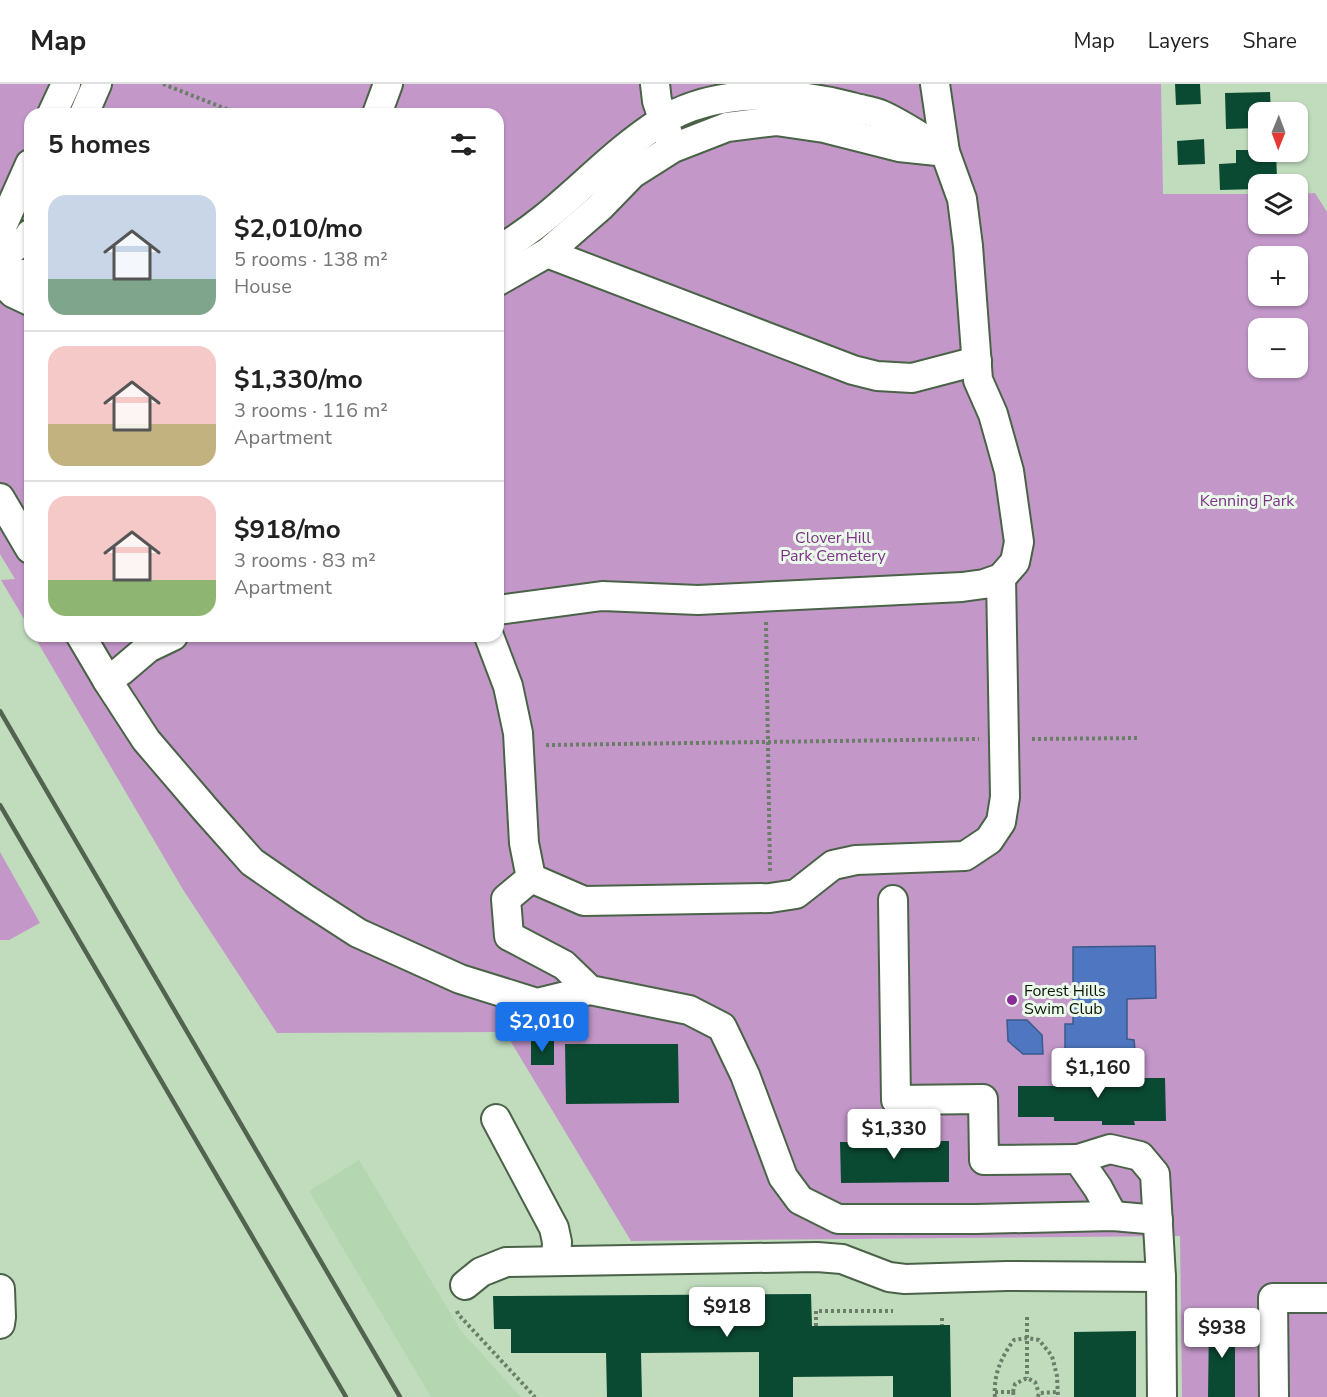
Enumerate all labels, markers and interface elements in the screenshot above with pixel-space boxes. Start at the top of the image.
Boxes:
text: Map [30,22,86,60]
text: Map [1073,27,1115,55]
text: Layers [1148,27,1209,55]
text: Share [1242,27,1297,55]
north arrow [1248,102,1308,162]
map controls [1248,102,1308,378]
text: 5 homes [48,127,150,162]
icon: filters [447,128,480,161]
button: layers [1248,174,1308,234]
text: $2,010/mo [234,211,363,246]
icon: home [96,219,168,291]
text: 5 rooms · 138 m² [234,246,388,273]
button: + [1248,246,1308,306]
text: House [234,273,292,300]
button: − [1248,318,1308,378]
text: $1,330/mo [234,362,363,397]
icon: home [96,370,168,442]
text: 3 rooms · 116 m² [234,397,388,424]
text: Apartment [234,424,332,451]
park label: Kenning Park [1200,490,1295,512]
text: $918/mo [234,512,341,547]
icon: home [96,520,168,592]
park label: Clover Hill Park Cemetery [780,527,886,567]
text: 3 rooms · 83 m² [234,547,376,574]
text: Apartment [234,574,332,601]
place label: Forest Hills Swim Club [1024,980,1106,1020]
marker: Forest Hills Swim Club [1005,993,1019,1007]
pin: $2,010 [493,1002,591,1053]
text: $2,010 [510,1008,574,1035]
pin: $1,160 [1049,1048,1147,1099]
text: $1,160 [1066,1054,1130,1081]
pin: $1,330 [845,1109,943,1160]
text: $1,330 [862,1115,926,1142]
pin: $918 [691,1287,763,1338]
text: $918 [703,1293,751,1320]
pin: $938 [1186,1308,1258,1359]
text: $938 [1198,1314,1246,1341]

